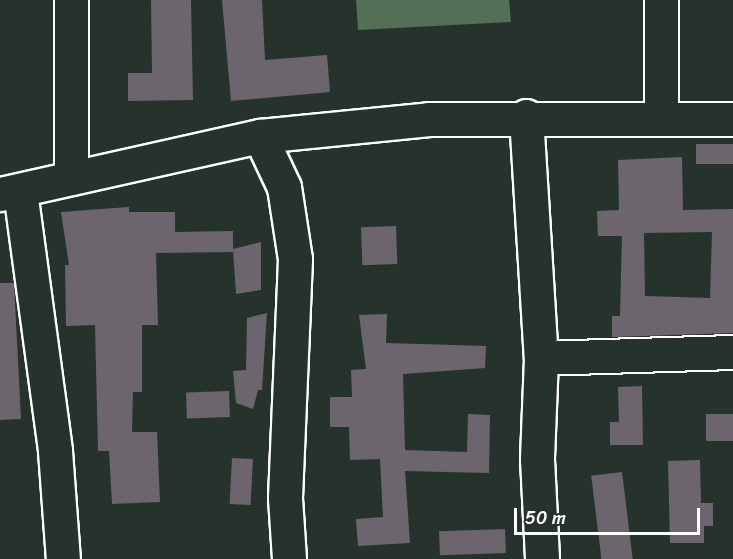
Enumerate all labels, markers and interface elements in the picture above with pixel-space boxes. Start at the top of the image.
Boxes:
scale bar [517,496,703,534]
text: 50 m [525,502,566,534]

